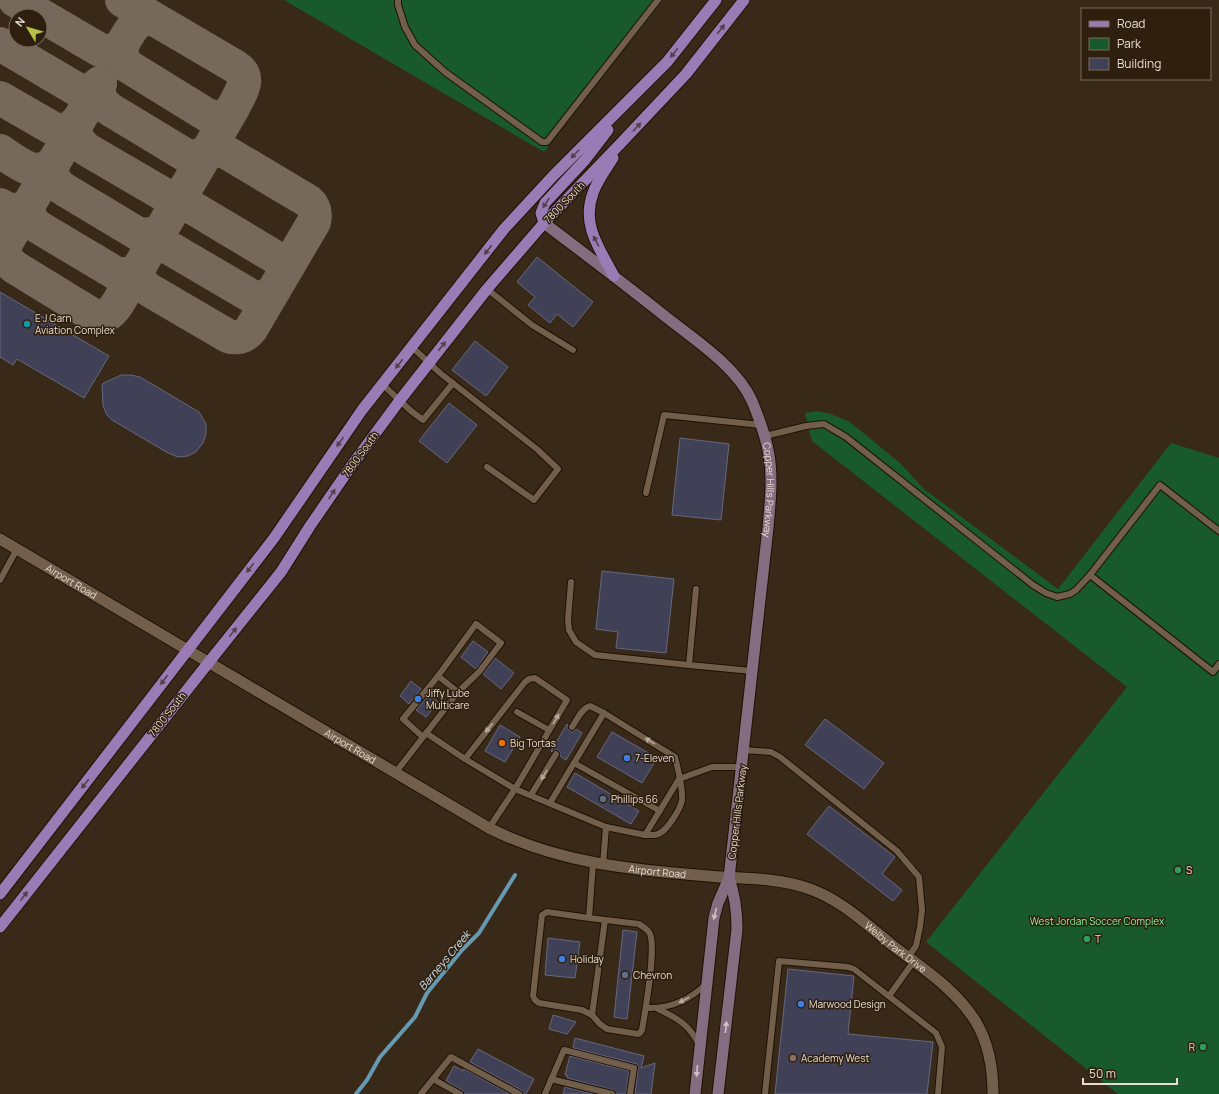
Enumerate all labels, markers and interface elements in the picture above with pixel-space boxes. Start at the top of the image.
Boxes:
north arrow [8,8,48,48]
legend [1081,8,1211,80]
text: N [11,14,28,29]
text: Road [1117,15,1145,32]
one-way arrow [717,23,726,34]
text: Park [1117,35,1142,52]
one-way arrow [670,47,679,58]
text: Building [1117,55,1161,72]
one-way arrow [632,122,641,132]
one-way arrow [570,150,580,159]
street label: 7800 South [541,178,587,226]
one-way arrow [542,198,550,208]
one-way arrow [593,236,599,247]
one-way arrow [483,245,492,256]
place label: E J Garn Aviation Complex [35,311,116,337]
marker: E J Garn Aviation Complex [22,319,32,329]
one-way arrow [437,341,446,352]
one-way arrow [394,358,403,369]
street label: 7800 South [339,428,381,480]
one-way arrow [336,436,344,447]
street label: Copper Hills Parkway [760,441,778,539]
one-way arrow [328,489,336,499]
street label: Airport Road [43,561,100,602]
one-way arrow [246,563,254,574]
one-way arrow [229,626,238,637]
one-way arrow [160,675,168,686]
place label: Jiffy Lube Multicare [426,686,470,712]
street label: 7800 South [145,689,189,739]
marker: Jiffy Lube Multicare [413,694,423,704]
one-way arrow [552,713,559,725]
one-way arrow [484,723,493,734]
street label: Airport Road [322,725,379,767]
place label: Big Tortas [510,736,556,750]
one-way arrow [645,737,655,745]
marker: Big Tortas [497,738,507,748]
place label: 7-Eleven [635,751,674,765]
marker: 7-Eleven [622,753,632,763]
street label: Copper Hills Parkway [724,763,750,860]
one-way arrow [540,769,547,781]
one-way arrow [81,778,89,789]
place label: Phillips 66 [611,792,658,806]
marker: Phillips 66 [598,794,608,804]
street label: Airport Road [628,861,687,881]
place label: S [1186,863,1192,877]
marker: S [1173,865,1183,875]
one-way arrow [20,891,28,902]
one-way arrow [712,908,718,920]
park label: West Jordan Soccer Complex [1030,914,1165,928]
street label: Welby Park Drive [862,918,930,976]
water label: Barneys Creek [415,926,474,993]
place label: T [1095,932,1101,946]
marker: T [1082,934,1092,944]
place label: Holiday [570,952,605,966]
marker: Holiday [557,954,567,964]
place label: Chevron [633,968,672,982]
marker: Chevron [620,970,630,980]
one-way arrow [679,997,690,1003]
place label: Marwood Design [809,997,886,1011]
marker: Marwood Design [796,999,806,1009]
one-way arrow [722,1021,729,1033]
place label: R [1189,1040,1195,1054]
marker: R [1198,1042,1208,1052]
place label: Academy West [801,1051,869,1065]
marker: Academy West [788,1053,798,1063]
scale bar [1083,1060,1177,1086]
one-way arrow [694,1065,700,1077]
text: 50 m [1089,1065,1116,1082]

